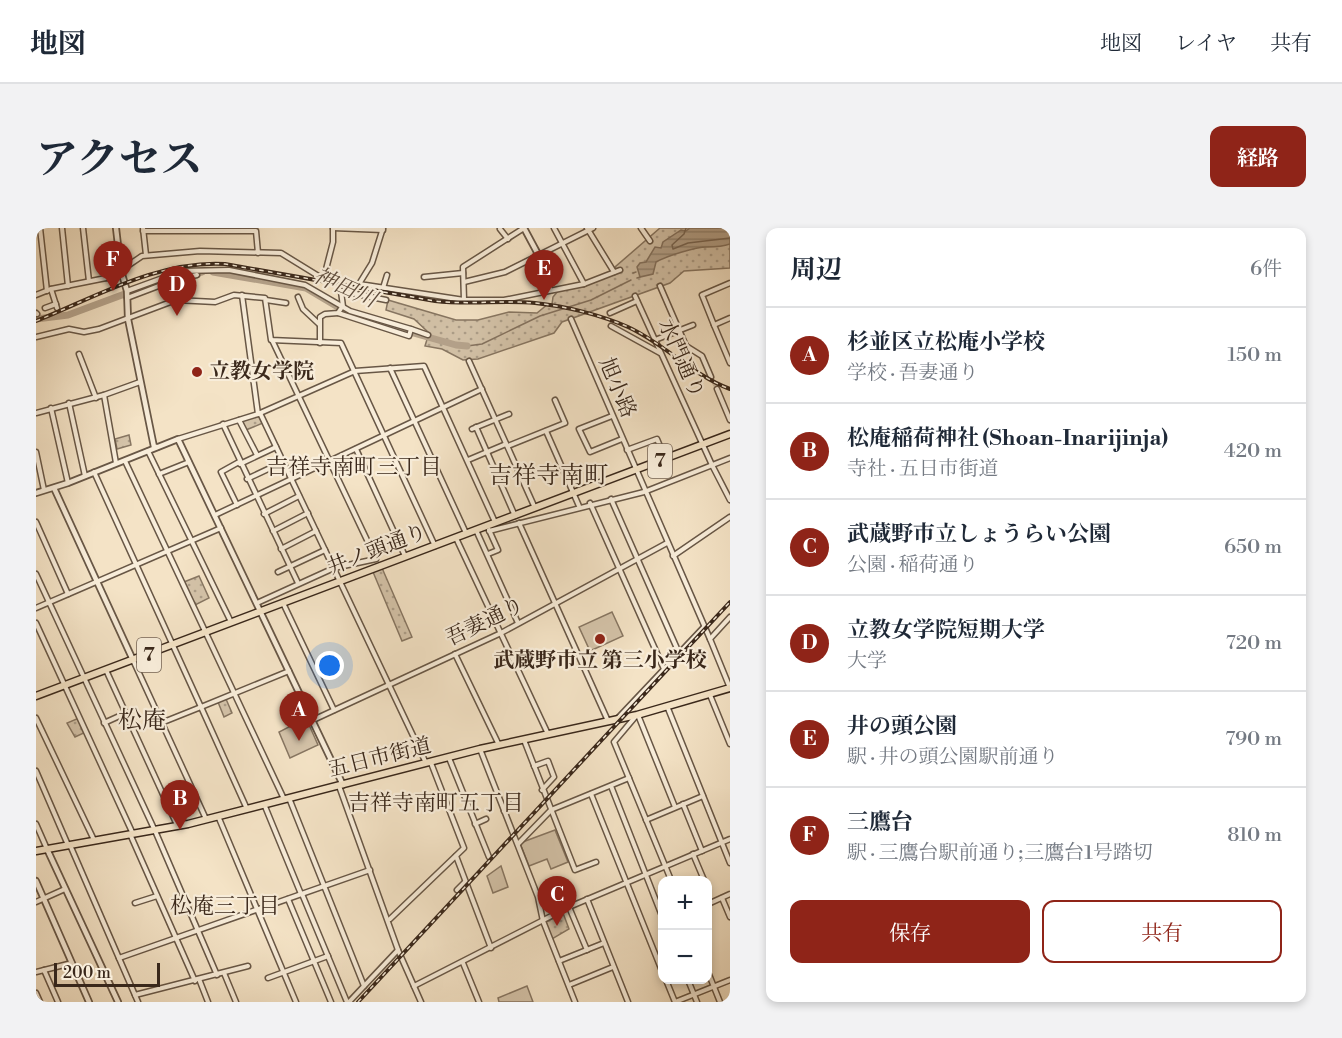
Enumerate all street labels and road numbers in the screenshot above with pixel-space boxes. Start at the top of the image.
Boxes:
street label: 水門通り [652,315,710,403]
street label: 旭小路 [593,354,641,422]
road number: 7 [648,444,672,478]
street label: 井ノ頭通り [323,519,431,581]
street label: 吾妻通り [442,592,528,652]
road number: 7 [137,638,161,672]
street label: 五日市街道 [326,733,434,783]

